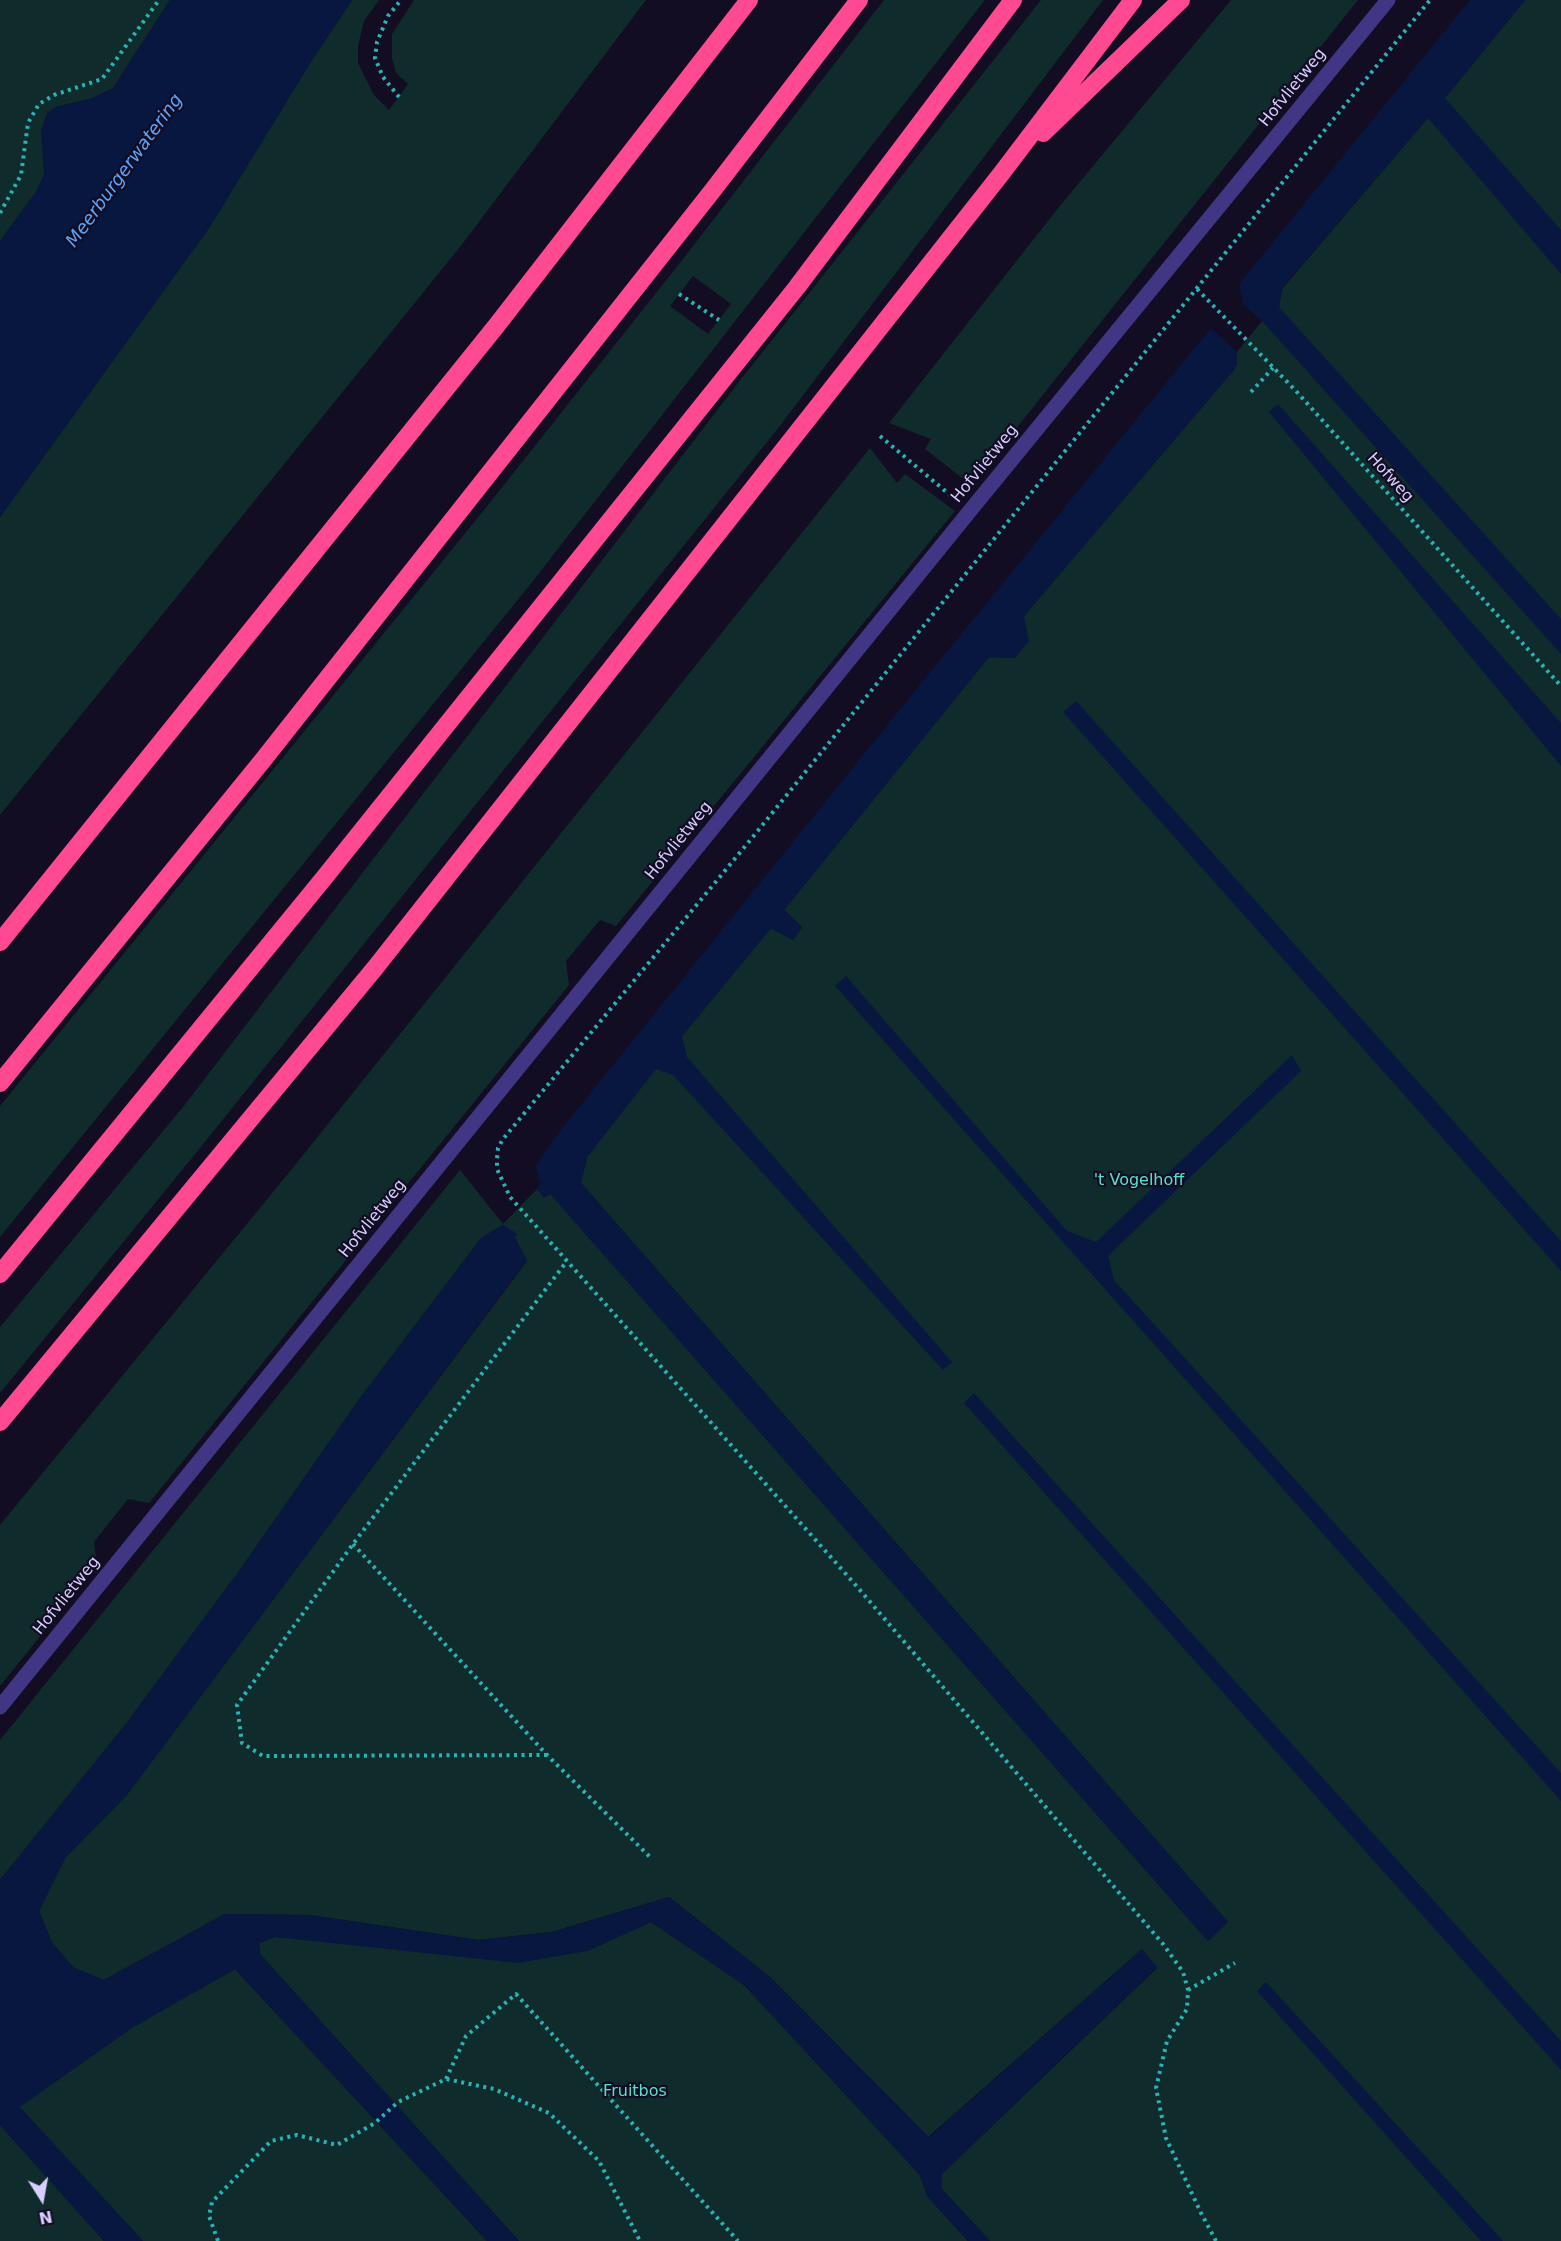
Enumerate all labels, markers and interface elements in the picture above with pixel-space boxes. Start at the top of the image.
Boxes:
street label: Hofvlietweg [1256,45,1330,131]
water label: Meerburgerwatering [62,90,188,252]
street label: Hofvlietweg [948,421,1022,507]
street label: Hofweg [1363,449,1417,507]
street label: Hofvlietweg [642,798,716,884]
park label: 't Vogelhoff [1094,1171,1184,1191]
street label: Hofvlietweg [336,1176,410,1262]
street label: Hofvlietweg [30,1553,104,1639]
park label: Fruitbos [603,2082,667,2102]
north arrow [12,2169,72,2229]
text: N [37,2207,54,2228]

